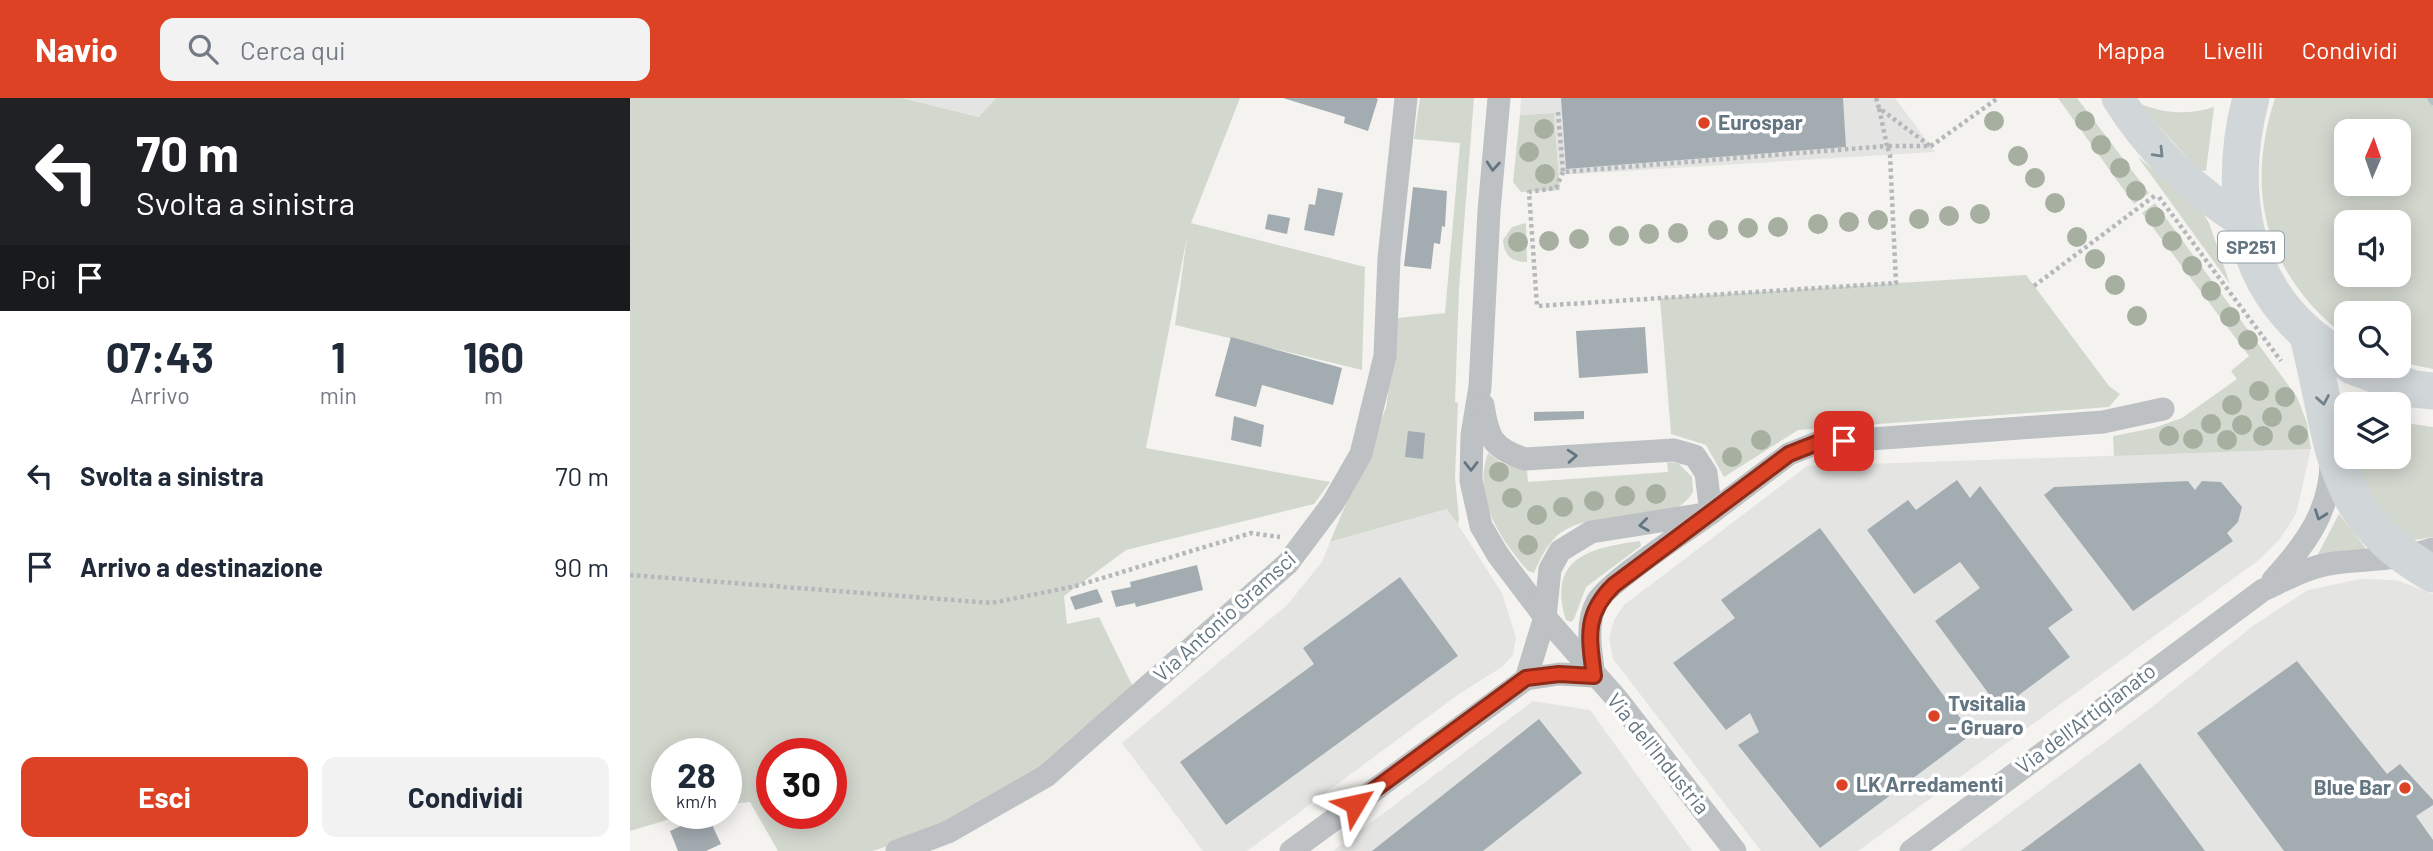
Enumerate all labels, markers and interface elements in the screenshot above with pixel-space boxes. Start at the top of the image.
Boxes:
search box [160,18,650,81]
text: Navio [35,29,118,69]
icon: search [184,30,222,68]
text: Cerca qui [240,34,346,65]
text: Mappa [2097,35,2165,64]
text: Livelli [2203,35,2264,64]
text: Condividi [2302,35,2398,64]
place label: Eurospar [1718,109,1803,134]
marker: Eurospar [1696,115,1712,131]
north arrow [2334,119,2412,196]
map controls [2334,119,2411,469]
text: 70 m [136,123,239,182]
icon: left [21,126,112,217]
one-way arrow [2150,145,2163,158]
one-way arrow [1486,161,1501,172]
text: Svolta a sinistra [136,183,355,221]
button: sound [2334,210,2411,287]
road number: SP251 [2218,232,2284,262]
icon: arrive [71,259,109,297]
text: Poi [21,263,57,294]
button: search [2334,301,2411,378]
text: 07:43 [106,331,214,381]
text: 1 [331,331,346,381]
text: 160 [463,331,524,381]
text: Arrivo [130,381,190,409]
text: min [320,381,357,409]
text: m [484,381,503,409]
button: layers [2334,392,2411,469]
one-way arrow [2315,394,2330,406]
pin [1814,411,1874,471]
icon: arrive [1825,422,1863,460]
one-way arrow [1567,449,1578,464]
icon: left [21,457,59,495]
text: Svolta a sinistra [80,460,264,491]
text: 70 m [555,460,609,491]
one-way arrow [1464,461,1479,472]
one-way arrow [2314,509,2328,521]
one-way arrow [1638,517,1650,532]
street label: Via Antonio Gramsci [1148,545,1300,686]
icon: arrive [21,548,59,586]
text: Arrivo a destinazione [80,551,323,582]
text: 90 m [554,551,609,582]
street label: Via dell'Artigianato [2010,657,2160,778]
street label: Via dell'Industria [1603,687,1716,819]
place label: Tvsitalia - Gruaro [1948,690,2026,739]
marker: Tvsitalia - Gruaro [1926,708,1942,724]
speed limit sign: 30 [756,738,847,829]
text: 28 [677,753,716,795]
button: Esci [21,757,308,837]
button: Condividi [322,757,609,837]
position arrow [1318,767,1392,841]
place label: LK Arredamenti [1856,771,2003,796]
place label: Blue Bar [2314,774,2391,799]
marker: LK Arredamenti [1834,777,1850,793]
marker: Blue Bar [2397,780,2413,796]
text: km/h [676,790,717,812]

